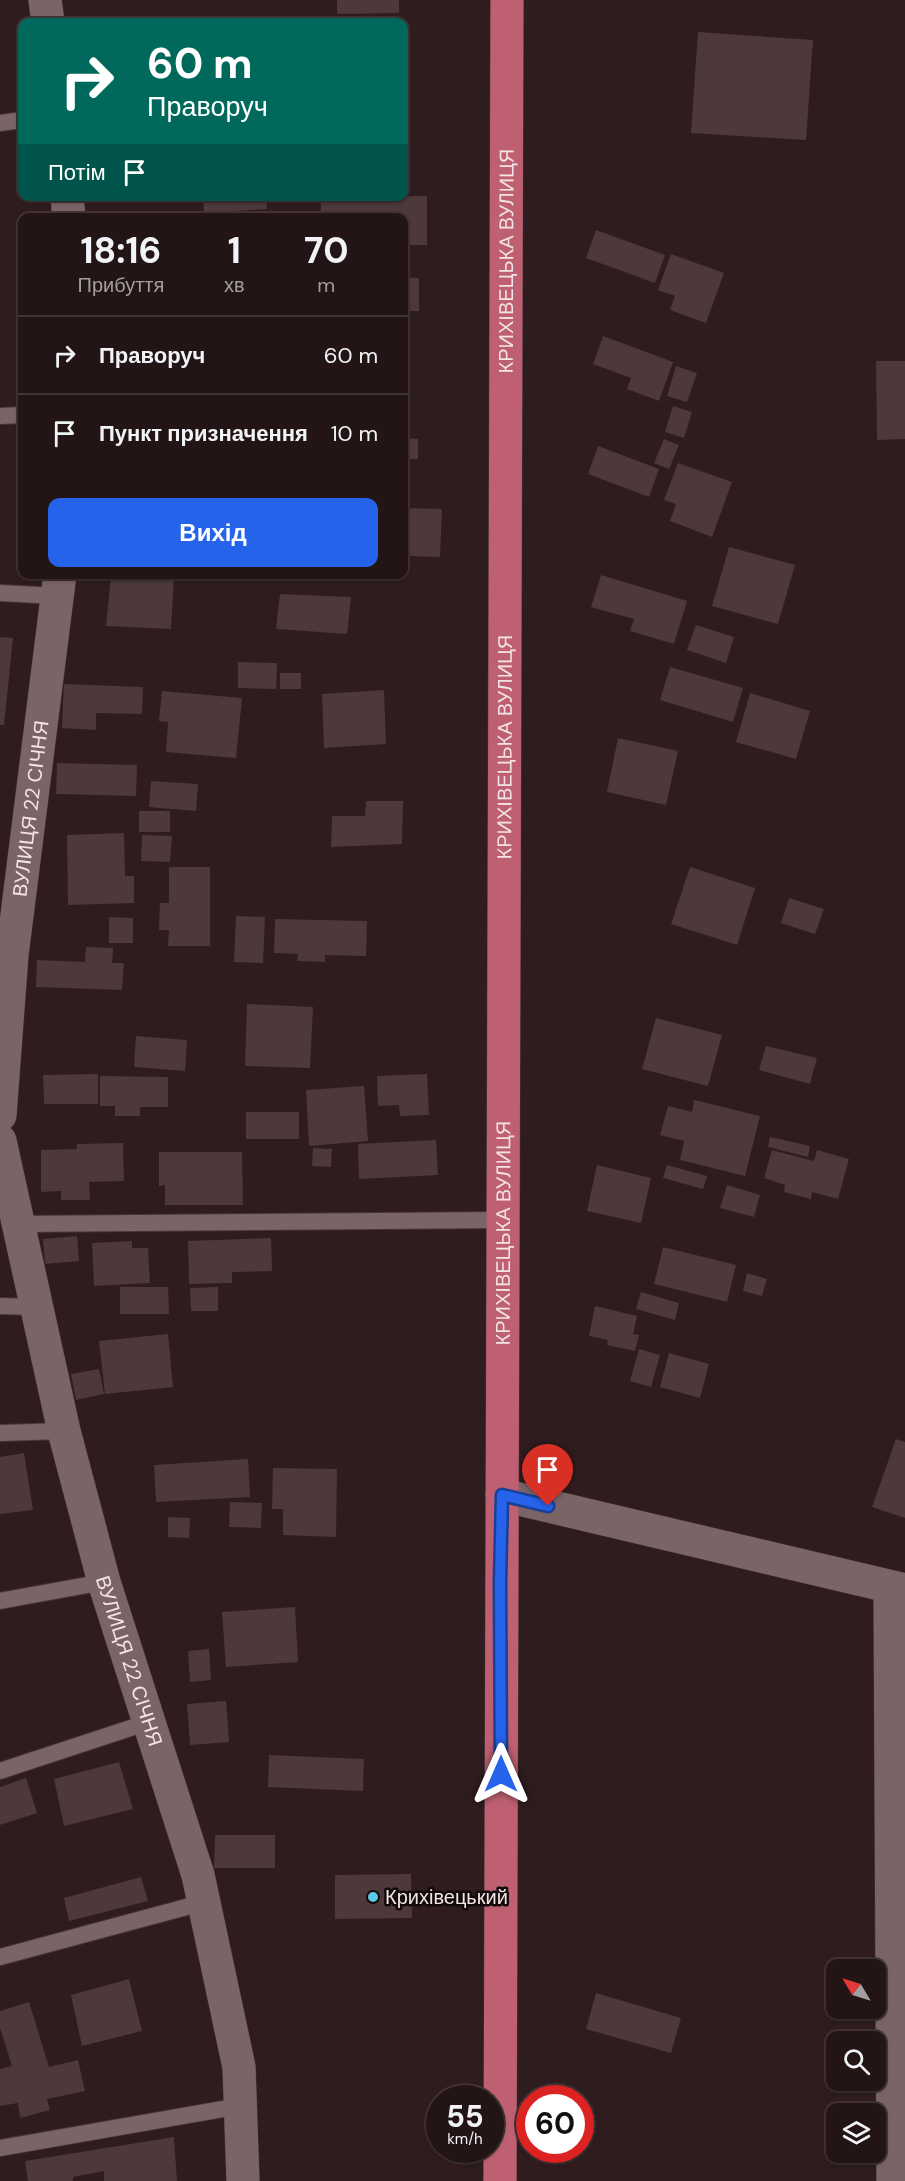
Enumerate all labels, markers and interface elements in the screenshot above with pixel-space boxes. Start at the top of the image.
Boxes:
text: 60 m [147,36,253,91]
icon: right [48,42,126,120]
text: Праворуч [147,89,268,124]
street label: КРИХІВЕЦЬКА ВУЛИЦЯ [493,149,520,373]
icon: arrive [118,156,151,189]
text: Потім [48,158,106,187]
text: 18:16 [80,227,161,274]
text: 1 [228,227,241,274]
text: 70 [304,227,348,274]
text: Прибуття [78,272,164,298]
text: хв [224,272,245,298]
text: m [317,272,335,298]
icon: right [48,339,81,372]
text: Праворуч [99,341,205,370]
text: 60 m [324,341,378,370]
icon: arrive [48,417,81,450]
text: Пункт призначення [99,419,308,448]
text: 10 m [331,419,378,448]
button: Вихід [48,498,378,567]
street label: КРИХІВЕЦЬКА ВУЛИЦЯ [491,635,518,859]
street label: ВУЛИЦЯ 22 СІЧНЯ [6,719,54,898]
street label: КРИХІВЕЦЬКА ВУЛИЦЯ [490,1121,516,1345]
pin [522,1444,573,1506]
icon: arrive [531,1453,564,1486]
street label: ВУЛИЦЯ 22 СІЧНЯ [90,1572,169,1749]
position arrow [469,1742,533,1806]
place label: Крихівецький [385,1884,508,1910]
marker: Крихівецький [366,1890,380,1904]
north arrow [826,1959,886,2019]
map controls [826,1959,886,2163]
button: search [826,2031,886,2091]
speed limit sign: 60 [516,2085,594,2163]
text: 55 [446,2097,484,2136]
button: layers [826,2103,886,2163]
text: km/h [447,2129,483,2149]

